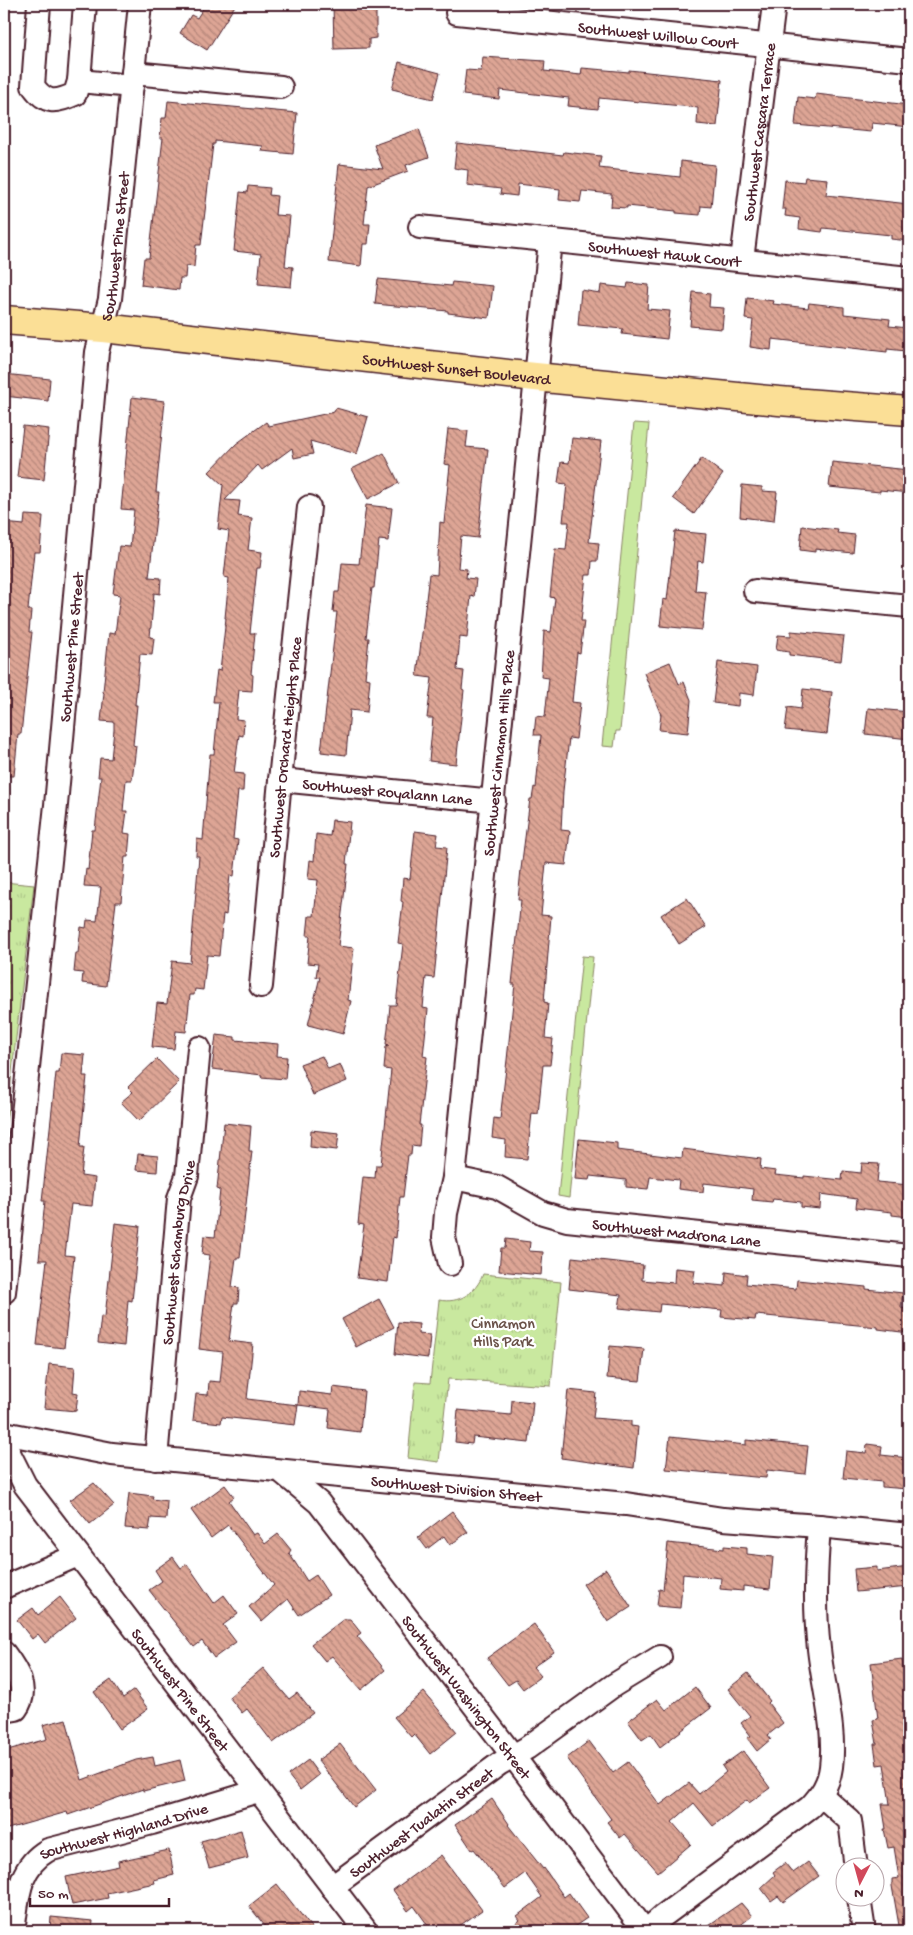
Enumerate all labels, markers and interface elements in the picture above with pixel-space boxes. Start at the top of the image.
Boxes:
street label: Southwest Willow Court [577,20,740,55]
street label: Southwest Cascara Terrace [741,41,782,223]
street label: Southwest Pine Street [99,170,136,324]
street label: Southwest Hawk Court [587,239,743,274]
street label: Southwest Sunset Boulevard [361,351,553,392]
street label: Southwest Pine Street [58,571,90,723]
street label: Southwest Orchard Heights Place [267,635,308,859]
street label: Southwest Cinnamon Hills Place [481,649,521,857]
street label: Southwest Royalann Lane [301,776,474,812]
street label: Southwest Schamburg Drive [160,1159,201,1346]
street label: Southwest Madrona Lane [591,1217,762,1253]
park label: Cinnamon Hills Park [471,1316,535,1353]
street label: Southwest Division Street [370,1473,544,1509]
street label: Southwest Washington Street [396,1613,534,1785]
street label: Southwest Pine Street [125,1626,232,1758]
street label: Southwest Tualatin Street [347,1764,500,1884]
street label: Southwest Highland Drive [37,1800,211,1866]
north arrow [836,1858,886,1908]
scale bar [30,1875,169,1907]
text: N [853,1884,864,1901]
text: 50 m [38,1886,69,1904]

